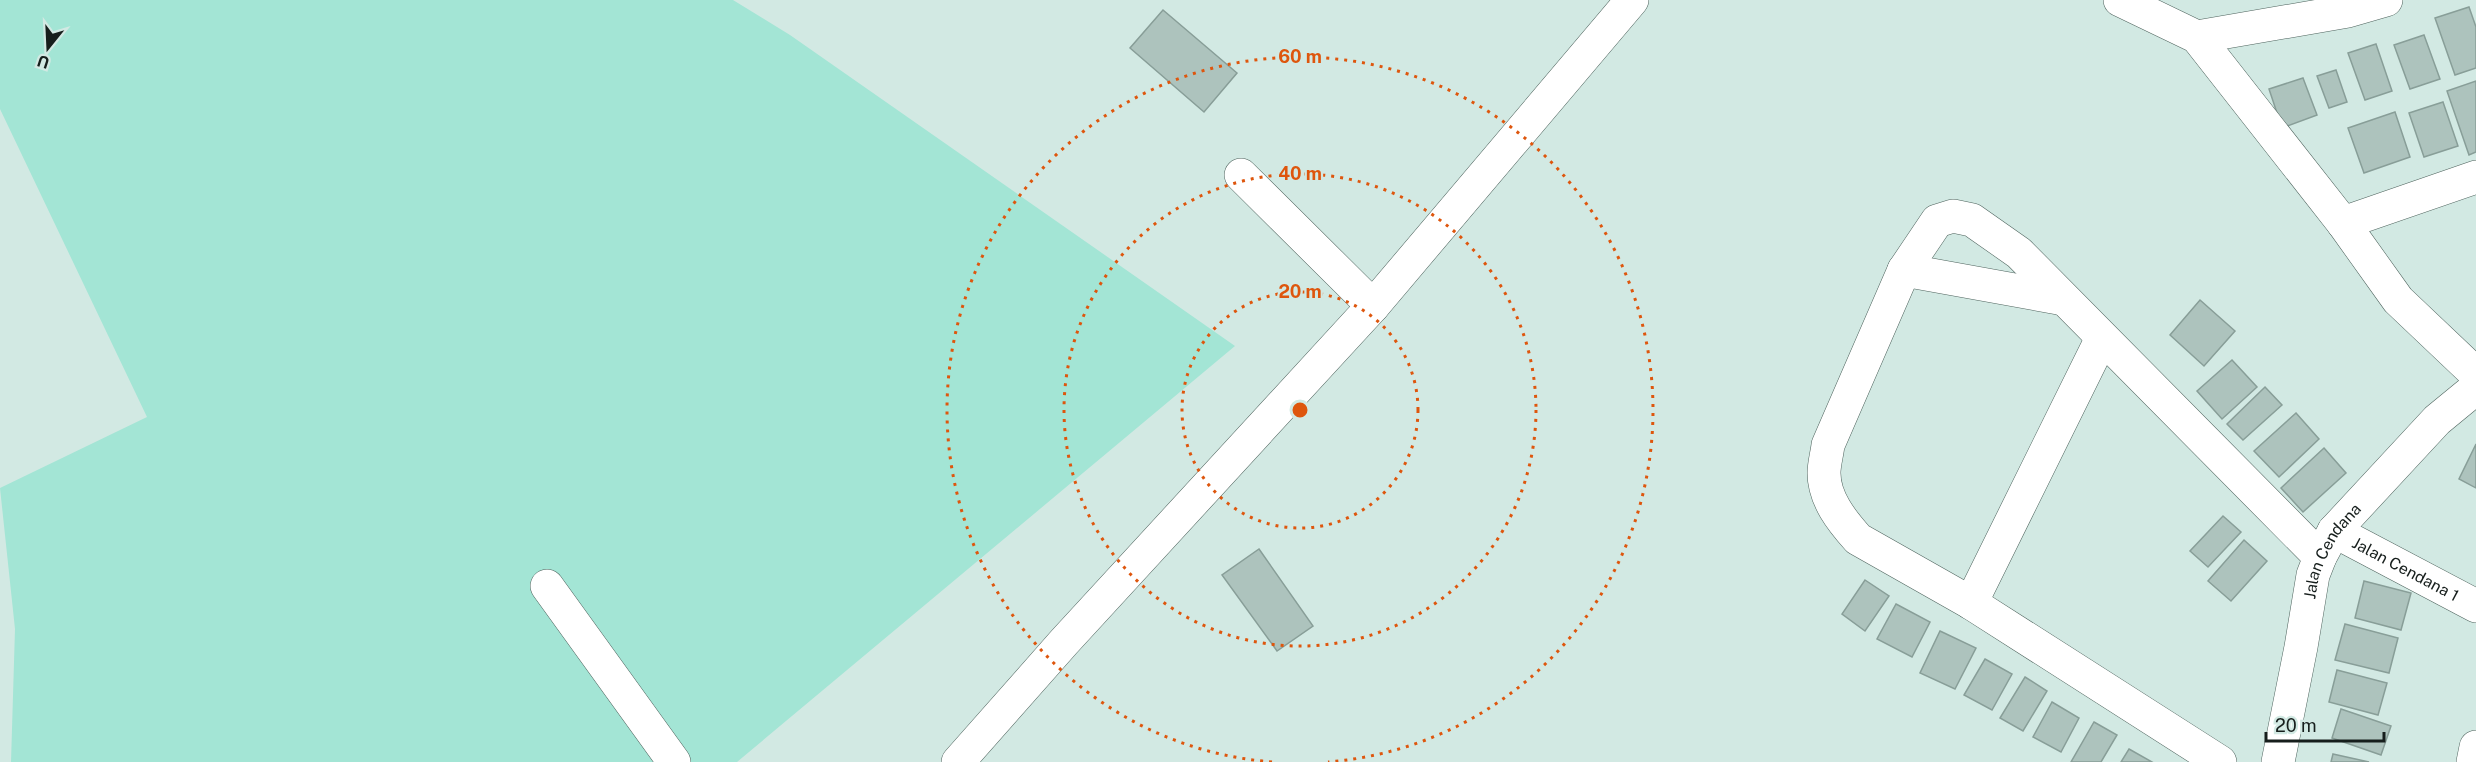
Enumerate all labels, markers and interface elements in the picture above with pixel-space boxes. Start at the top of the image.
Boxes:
north arrow [18,18,78,78]
text: 60 m [1278,46,1322,67]
text: U [35,51,52,73]
text: 40 m [1278,163,1322,184]
text: 20 m [1278,281,1322,302]
centre of rings [1290,400,1310,420]
street label: Jalan Cendana [2300,499,2365,600]
street label: Jalan Cendana 1 [2349,533,2462,605]
scale bar [2266,705,2384,743]
text: 20 m [2275,715,2317,736]

